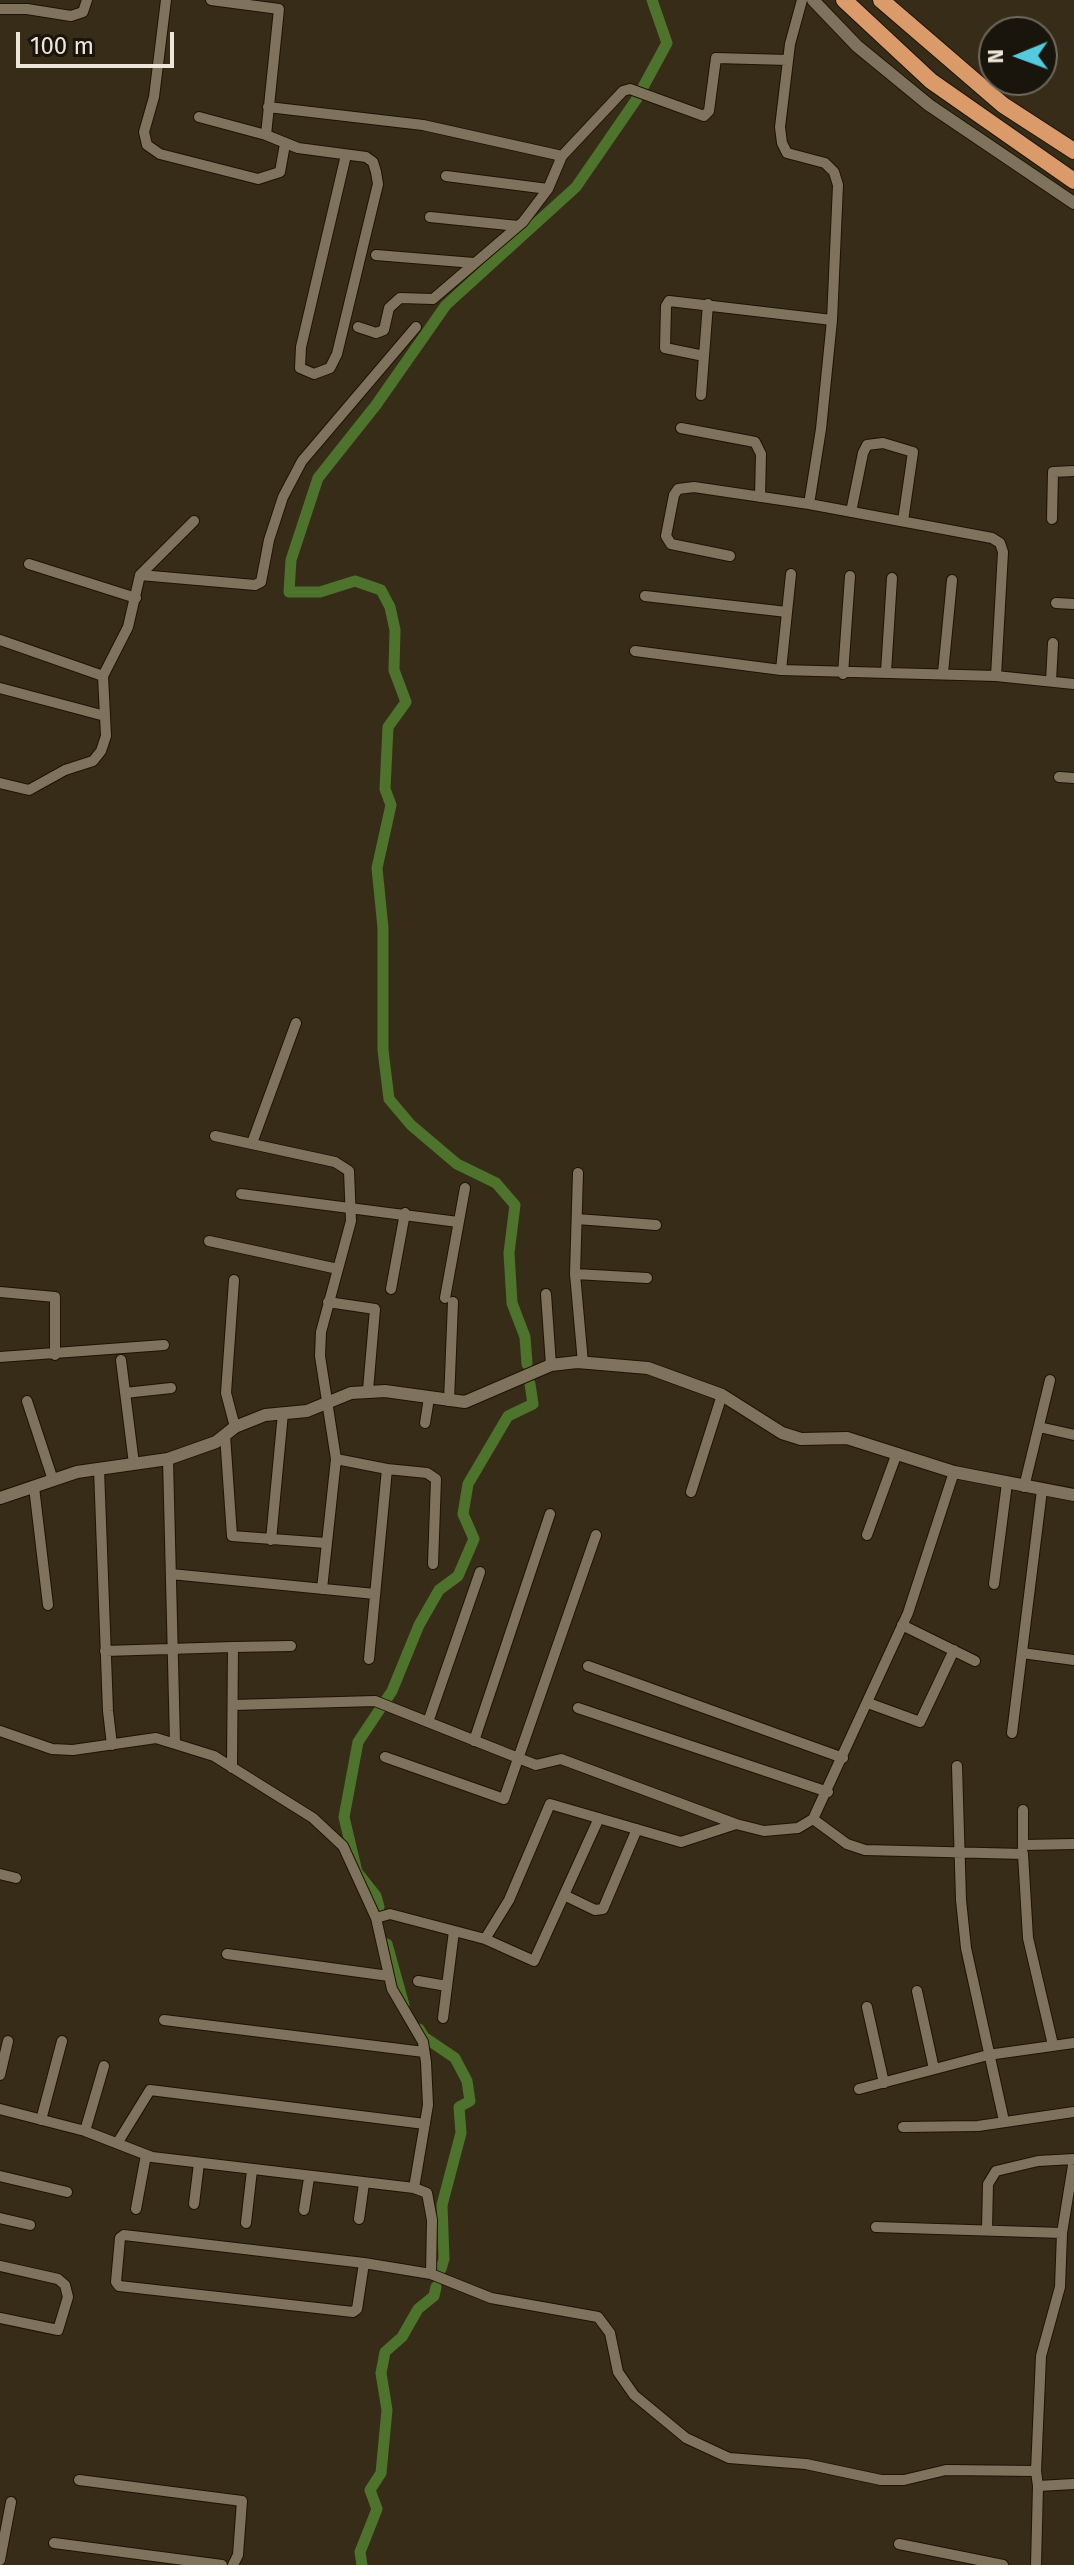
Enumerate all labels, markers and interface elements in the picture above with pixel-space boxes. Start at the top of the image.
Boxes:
scale bar [20,16,178,66]
north arrow [978,16,1058,96]
text: 100 m [30,32,94,60]
text: N [982,49,1009,64]

